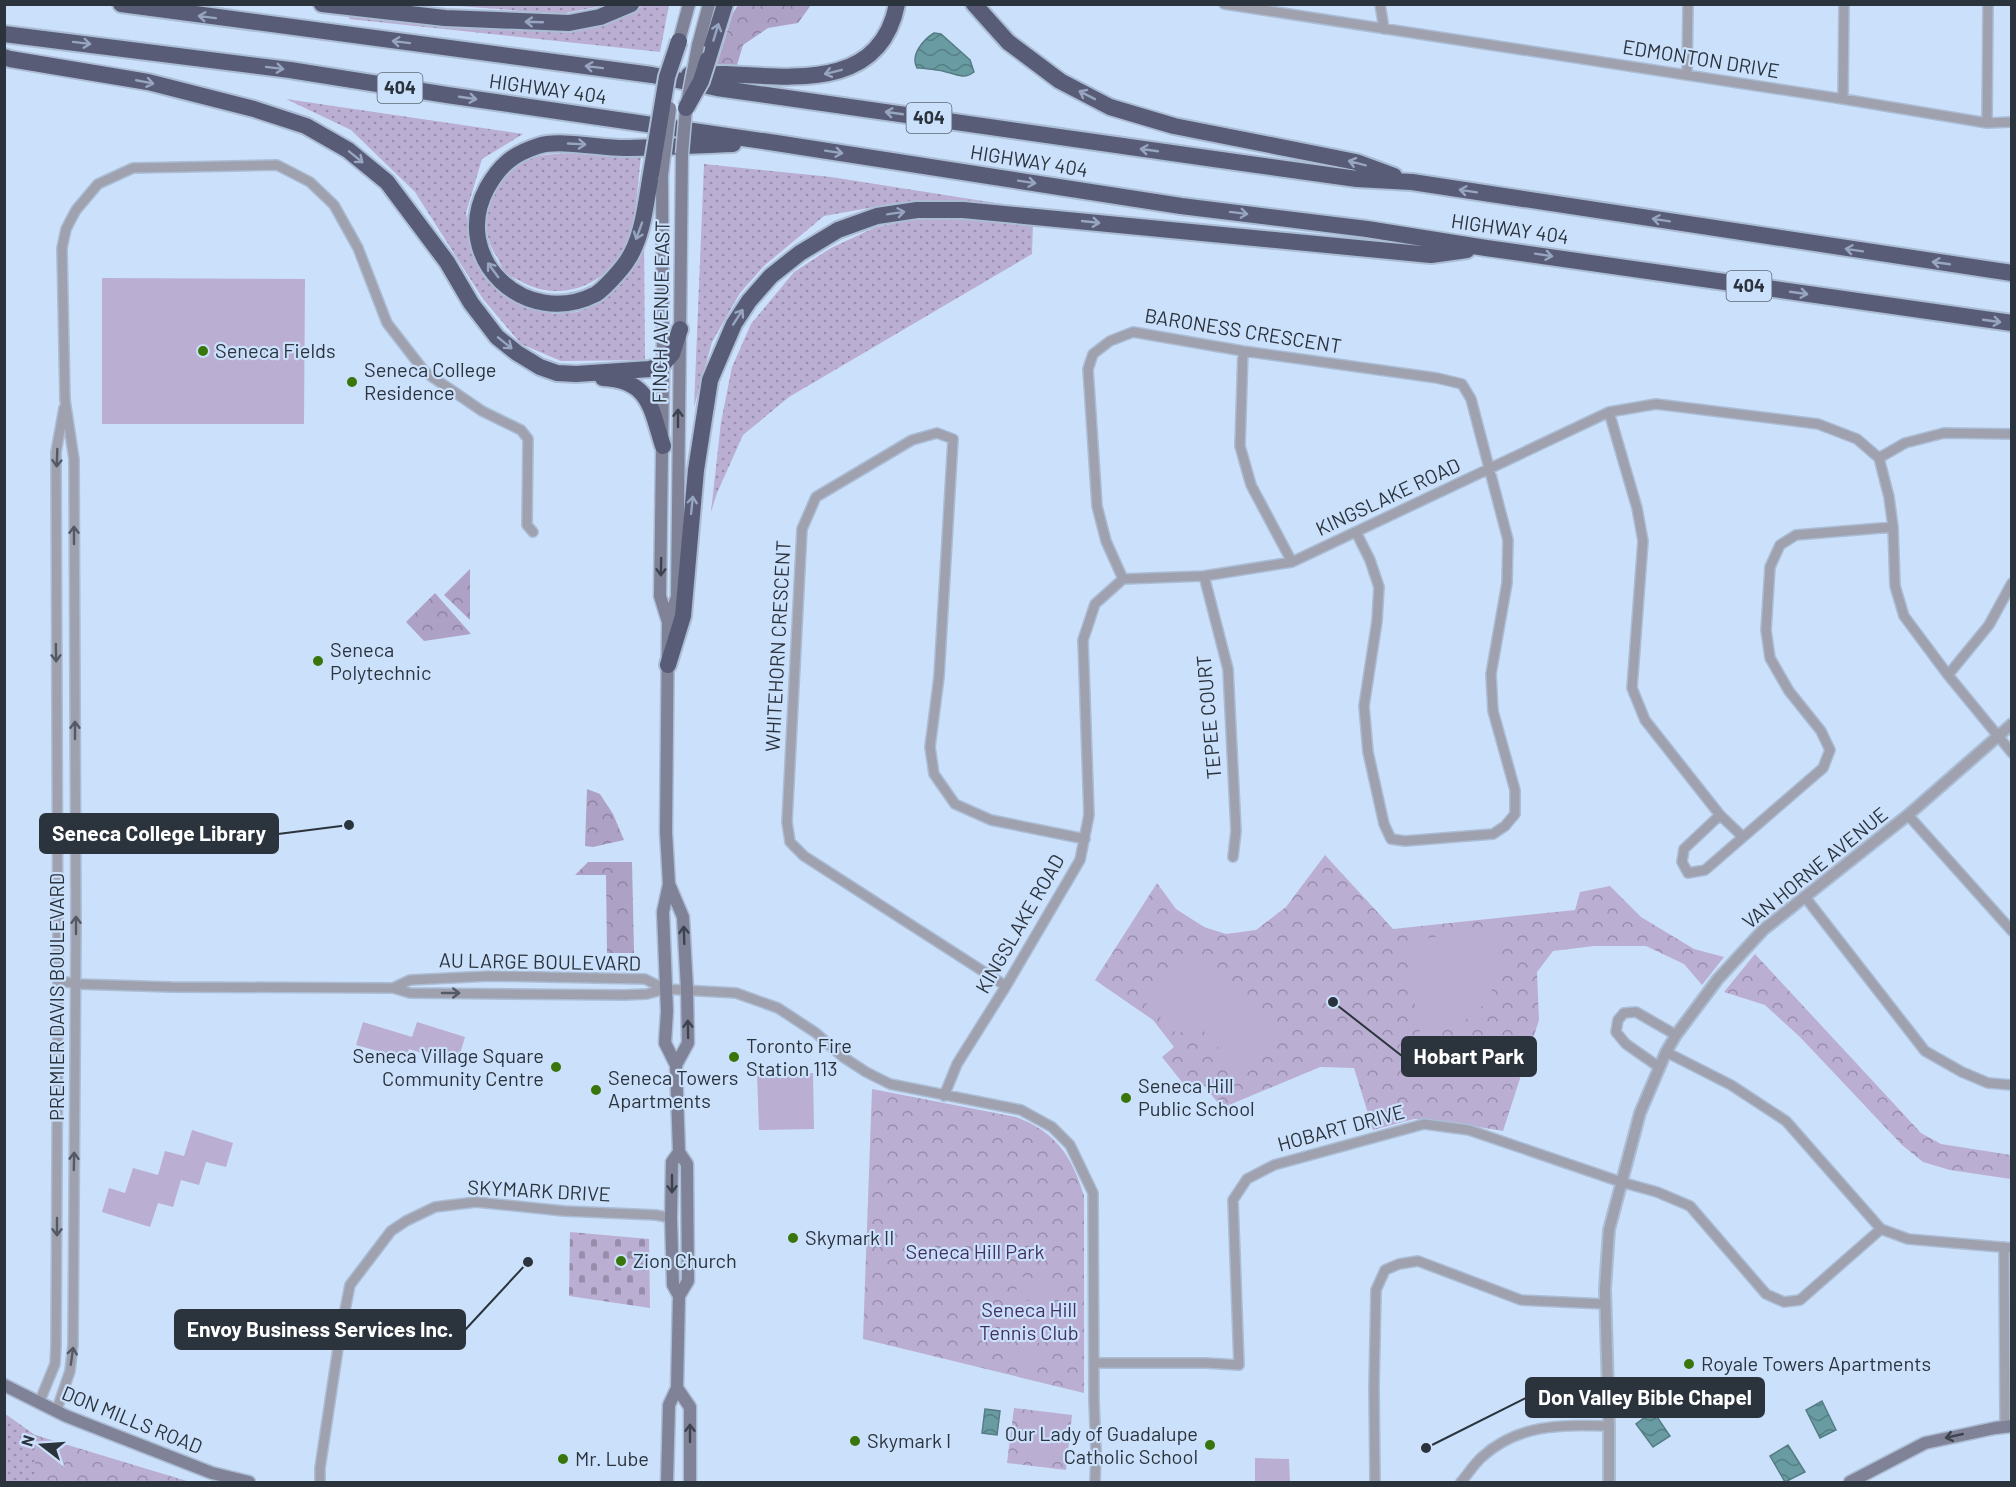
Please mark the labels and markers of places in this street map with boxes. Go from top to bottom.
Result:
place label: Seneca Fields [215,338,336,362]
marker: Seneca Fields [196,344,210,358]
place label: Seneca College Residence [364,357,497,404]
marker: Seneca College Residence [345,375,359,389]
place label: Seneca Polytechnic [330,637,431,684]
marker: Seneca Polytechnic [311,654,325,668]
callout: Seneca College Library [40,814,278,853]
place label: Toronto Fire Station 113 [746,1033,852,1080]
callout: Hobart Park [1402,1037,1536,1076]
place label: Seneca Village Square Community Centre [353,1043,544,1090]
marker: Toronto Fire Station 113 [727,1050,741,1064]
marker: Seneca Village Square Community Centre [549,1060,563,1074]
place label: Seneca Towers Apartments [608,1065,738,1112]
place label: Seneca Hill Public School [1138,1073,1255,1120]
marker: Seneca Towers Apartments [589,1083,603,1097]
marker: Seneca Hill Public School [1119,1091,1133,1105]
place label: Skymark II [805,1225,894,1249]
marker: Skymark II [786,1231,800,1245]
place label: Zion Church [633,1248,737,1272]
marker: Zion Church [614,1254,628,1268]
callout: Envoy Business Services Inc. [175,1310,465,1349]
place label: Royale Towers Apartments [1701,1351,1931,1375]
marker: Royale Towers Apartments [1682,1357,1696,1371]
callout: Don Valley Bible Chapel [1526,1378,1764,1417]
place label: Our Lady of Guadalupe Catholic School [1005,1421,1198,1468]
place label: Skymark I [867,1428,951,1452]
marker: Skymark I [848,1434,862,1448]
marker: Our Lady of Guadalupe Catholic School [1203,1438,1217,1452]
place label: Mr. Lube [575,1446,649,1470]
marker: Mr. Lube [556,1452,570,1466]

